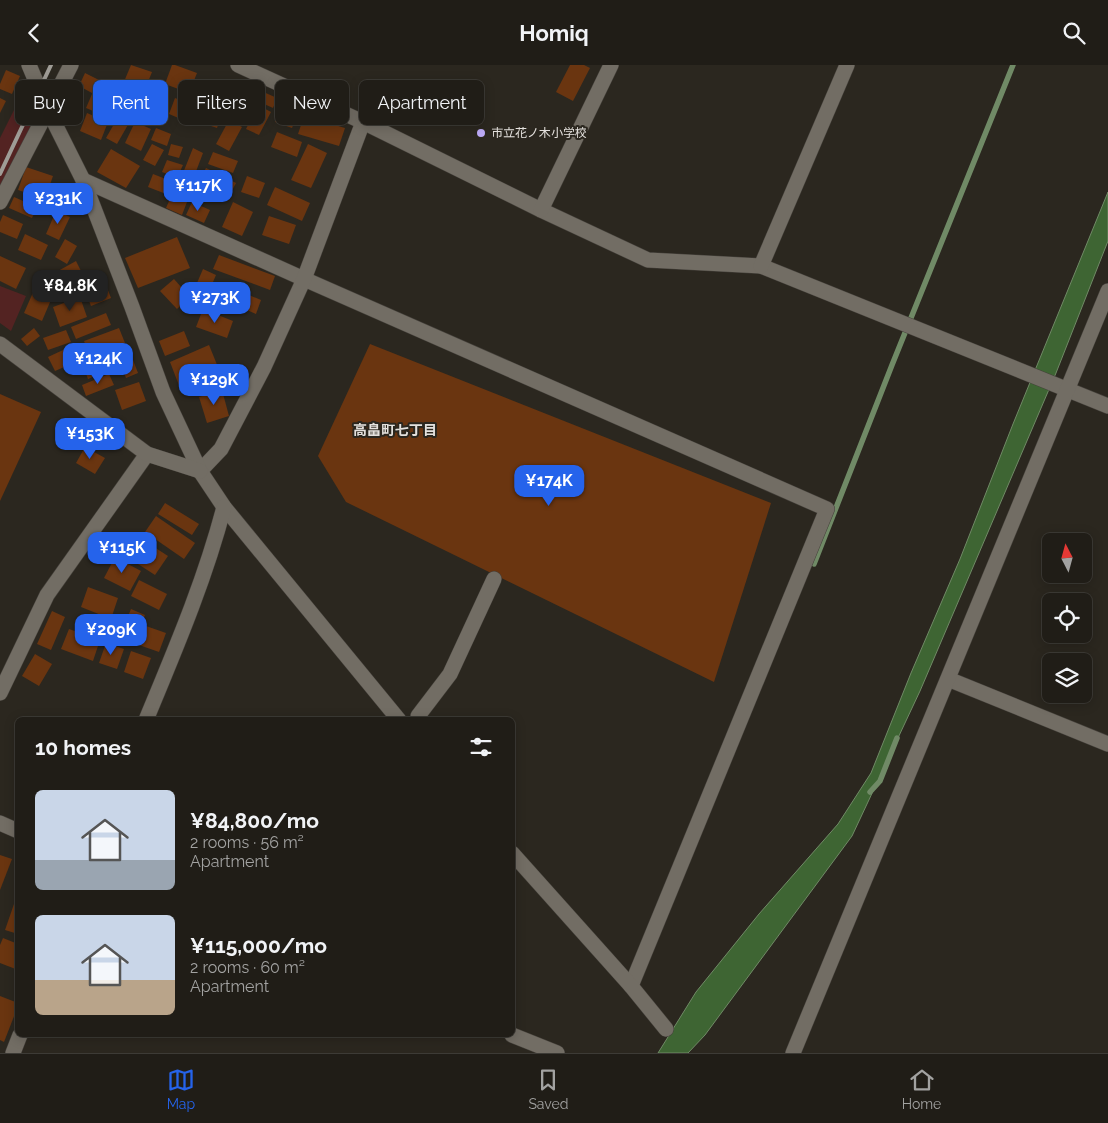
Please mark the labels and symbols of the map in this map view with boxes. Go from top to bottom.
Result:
place label: 市立花ノ木小学校 [491,126,587,140]
marker: 市立花ノ木小学校 [475,127,487,139]
pin: ¥117K [163,169,233,212]
pin: ¥231K [23,183,93,225]
pin: ¥84.8K [29,269,111,312]
pin: ¥273K [180,281,250,324]
pin: ¥124K [63,343,133,385]
pin: ¥129K [179,363,249,406]
pin: ¥153K [55,417,125,460]
district label: 高畠町七丁目 [353,422,437,438]
pin: ¥174K [514,465,584,507]
pin: ¥115K [87,531,157,574]
north arrow [1042,533,1092,583]
pin: ¥209K [76,613,146,656]

